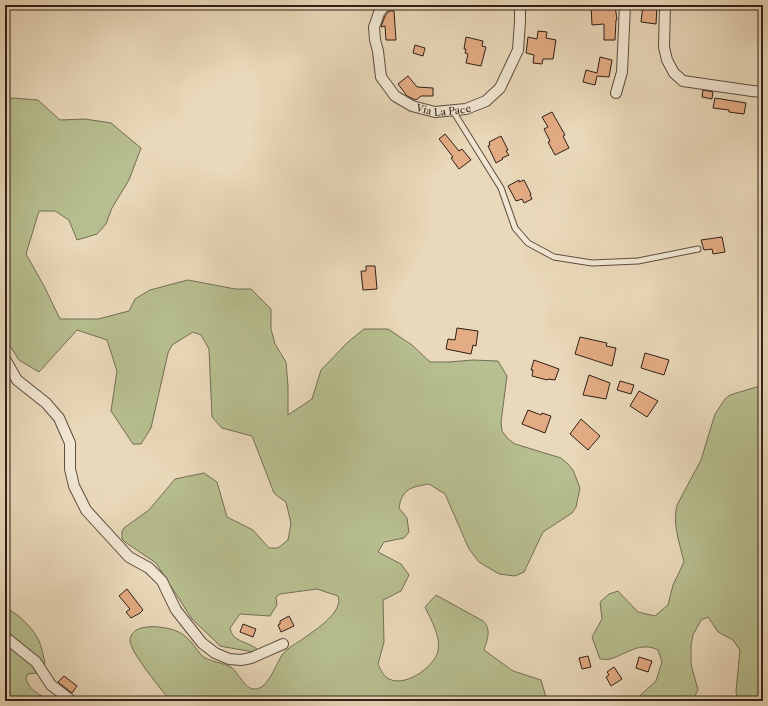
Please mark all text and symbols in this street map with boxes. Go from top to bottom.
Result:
street label: Via La Pace [414,101,473,119]

